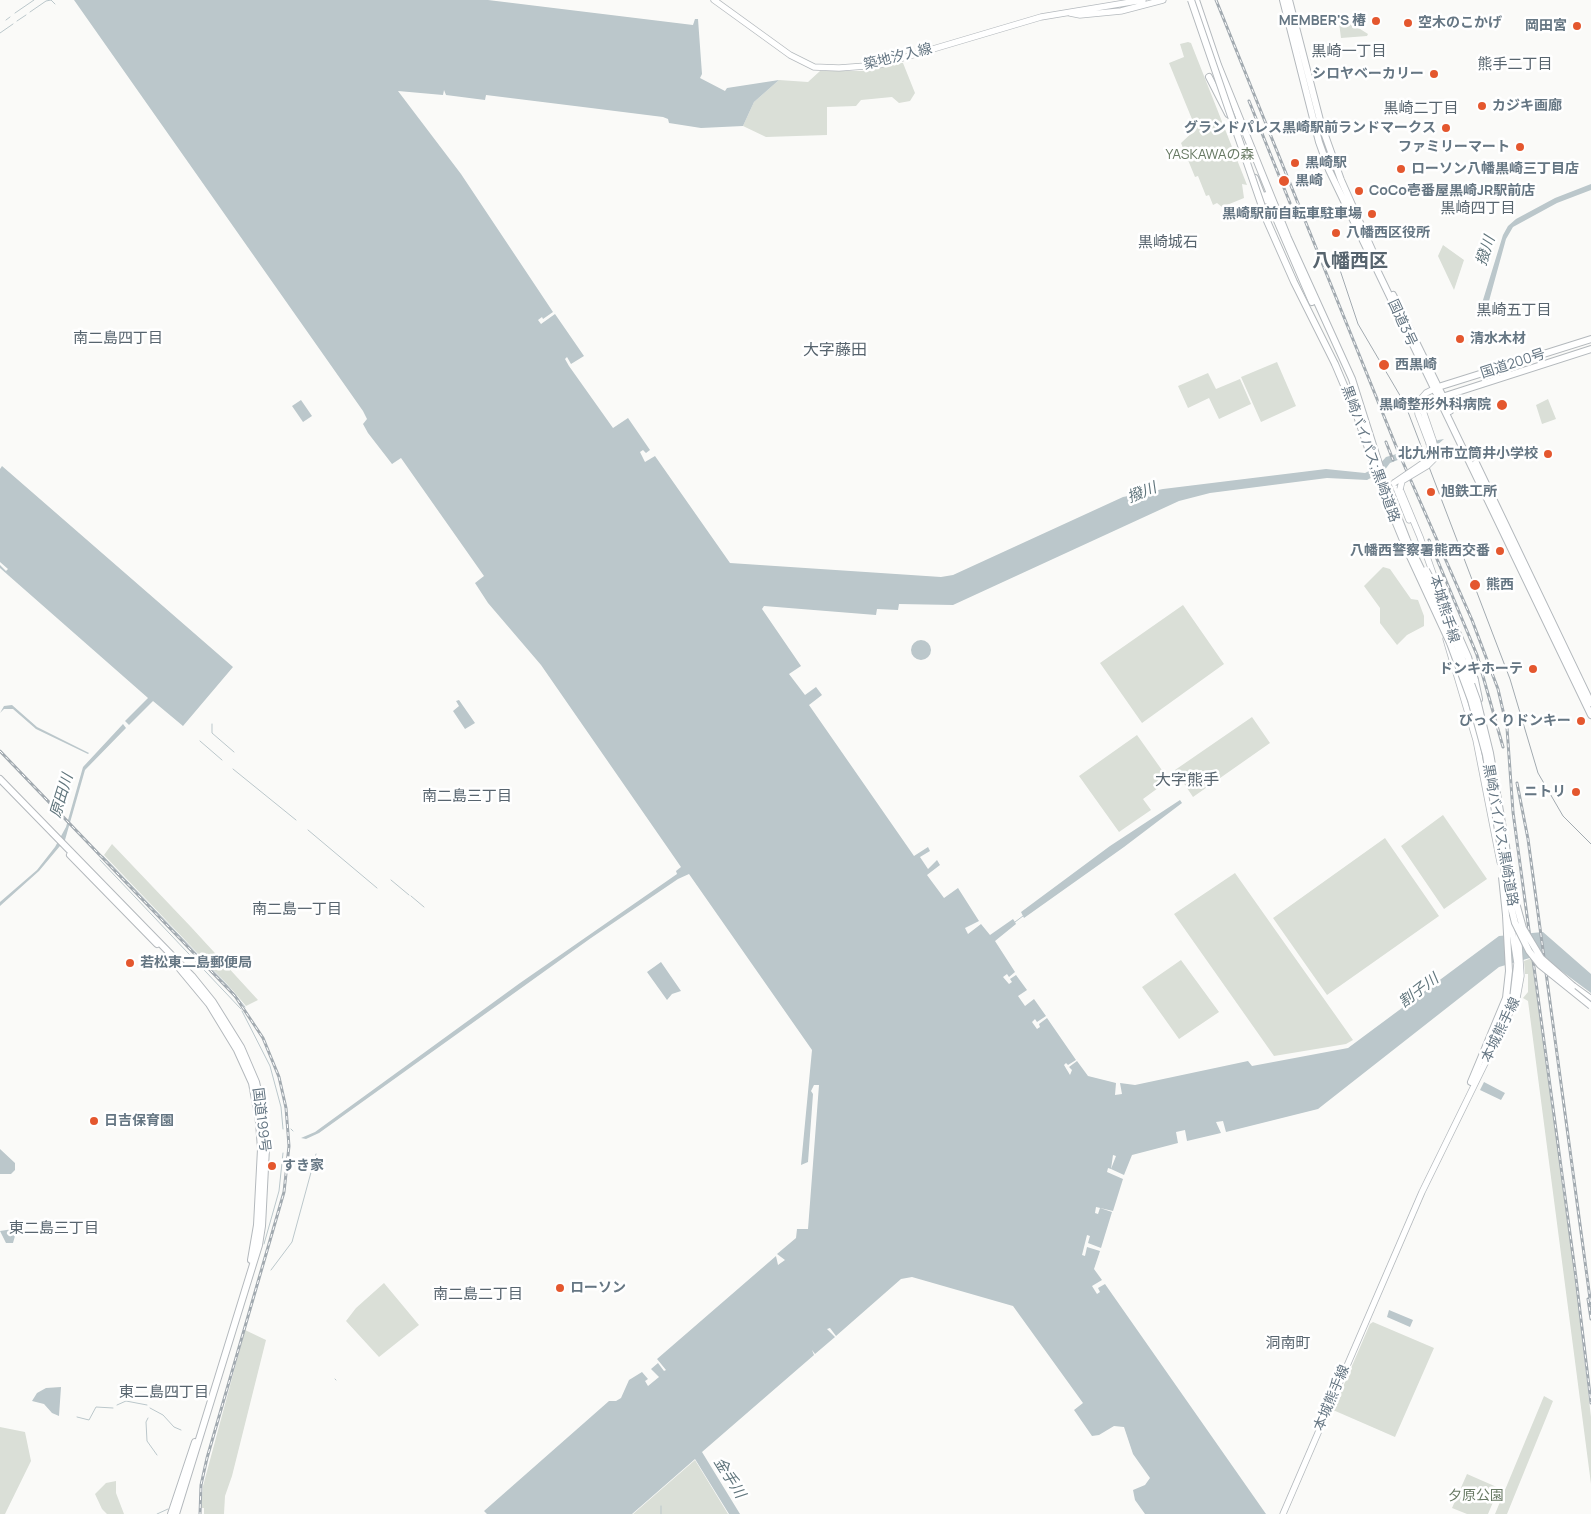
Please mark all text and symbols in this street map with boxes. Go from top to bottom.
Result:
place label: MEMBER'S 椿 [1279,13,1366,29]
marker: MEMBER'S 椿 [1370,15,1382,27]
place label: 空木のこかげ [1418,15,1502,31]
marker: 空木のこかげ [1402,17,1414,29]
place label: 岡田宮 [1525,18,1567,34]
marker: 岡田宮 [1571,20,1583,32]
street label: 築地汐入線 [862,40,934,74]
district label: 黒崎一丁目 [1312,43,1386,61]
district label: 熊手二丁目 [1478,56,1552,74]
place label: シロヤベーカリー [1312,66,1424,82]
marker: シロヤベーカリー [1428,68,1440,80]
place label: カジキ画廊 [1492,98,1562,114]
district label: 黒崎二丁目 [1384,100,1458,118]
marker: カジキ画廊 [1476,100,1488,112]
place label: グランドパレス黒崎駅前ランドマークス [1184,120,1436,136]
marker: グランドパレス黒崎駅前ランドマークス [1440,122,1452,134]
place label: ファミリーマート [1398,139,1510,155]
marker: ファミリーマート [1514,141,1526,153]
park label: YASKAWAの森 [1165,147,1255,163]
place label: 黒崎駅 [1305,155,1347,171]
marker: 黒崎駅 [1289,157,1301,169]
place label: ローソン八幡黒崎三丁目店 [1411,161,1579,177]
marker: ローソン八幡黒崎三丁目店 [1395,163,1407,175]
place label: 黒崎 [1295,173,1323,189]
marker: 黒崎 [1277,174,1291,188]
place label: CoCo壱番屋黒崎JR駅前店 [1369,183,1535,199]
marker: CoCo壱番屋黒崎JR駅前店 [1353,185,1365,197]
district label: 黒崎四丁目 [1441,200,1515,218]
place label: 黒崎駅前自転車駐車場 [1222,206,1362,222]
marker: 黒崎駅前自転車駐車場 [1366,208,1378,220]
place label: 八幡西区役所 [1346,225,1430,241]
marker: 八幡西区役所 [1330,227,1342,239]
district label: 黒崎城石 [1138,234,1198,252]
water label: 撥川 [1473,234,1499,268]
district label: 八幡西区 [1312,251,1388,273]
street label: 国道3号 [1384,297,1420,349]
district label: 黒崎五丁目 [1477,302,1551,320]
district label: 南二島四丁目 [73,330,163,348]
place label: 清水木材 [1470,331,1526,347]
marker: 清水木材 [1454,333,1466,345]
district label: 大字藤田 [803,341,867,361]
street label: 国道200号 [1479,346,1547,382]
place label: 西黒崎 [1395,357,1437,373]
marker: 西黒崎 [1377,358,1391,372]
street label: 黒崎バイパス;黒崎道路 [1337,383,1403,525]
place label: 黒崎整形外科病院 [1379,397,1491,413]
marker: 黒崎整形外科病院 [1495,398,1509,412]
place label: 北九州市立筒井小学校 [1398,446,1538,462]
marker: 北九州市立筒井小学校 [1542,448,1554,460]
water label: 撥川 [1125,479,1159,507]
place label: 旭鉄工所 [1441,484,1497,500]
marker: 旭鉄工所 [1425,486,1437,498]
place label: 八幡西警察署熊西交番 [1350,543,1490,559]
marker: 八幡西警察署熊西交番 [1494,545,1506,557]
street label: 本城熊手線 [1426,573,1462,645]
place label: 熊西 [1486,577,1514,593]
marker: 熊西 [1468,578,1482,592]
place label: ドンキホーテ [1439,661,1523,677]
marker: ドンキホーテ [1527,663,1539,675]
place label: びっくりドンキー [1459,713,1571,729]
marker: びっくりドンキー [1575,715,1587,727]
street label: 黒崎バイパス;黒崎道路 [1479,762,1521,908]
district label: 大字熊手 [1155,771,1219,791]
water label: 原田川 [47,772,77,820]
place label: ニトリ [1524,784,1566,800]
marker: ニトリ [1570,786,1582,798]
district label: 南二島三丁目 [422,788,512,806]
district label: 南二島一丁目 [252,901,342,919]
place label: 若松東二島郵便局 [140,955,252,971]
marker: 若松東二島郵便局 [124,957,136,969]
water label: 割子川 [1396,970,1442,1012]
street label: 本城熊手線 [1478,995,1524,1065]
street label: 国道199号 [249,1087,273,1153]
place label: 日吉保育園 [104,1113,174,1129]
marker: 日吉保育園 [88,1115,100,1127]
place label: すき家 [282,1158,324,1174]
marker: すき家 [266,1160,278,1172]
district label: 東二島三丁目 [9,1220,99,1238]
place label: ローソン [570,1280,626,1296]
marker: ローソン [554,1282,566,1294]
district label: 南二島二丁目 [433,1286,523,1304]
district label: 洞南町 [1266,1335,1310,1353]
street label: 本城熊手線 [1311,1363,1353,1433]
district label: 東二島四丁目 [119,1384,209,1402]
water label: 金手川 [709,1454,749,1502]
park label: 夕原公園 [1448,1488,1504,1504]

